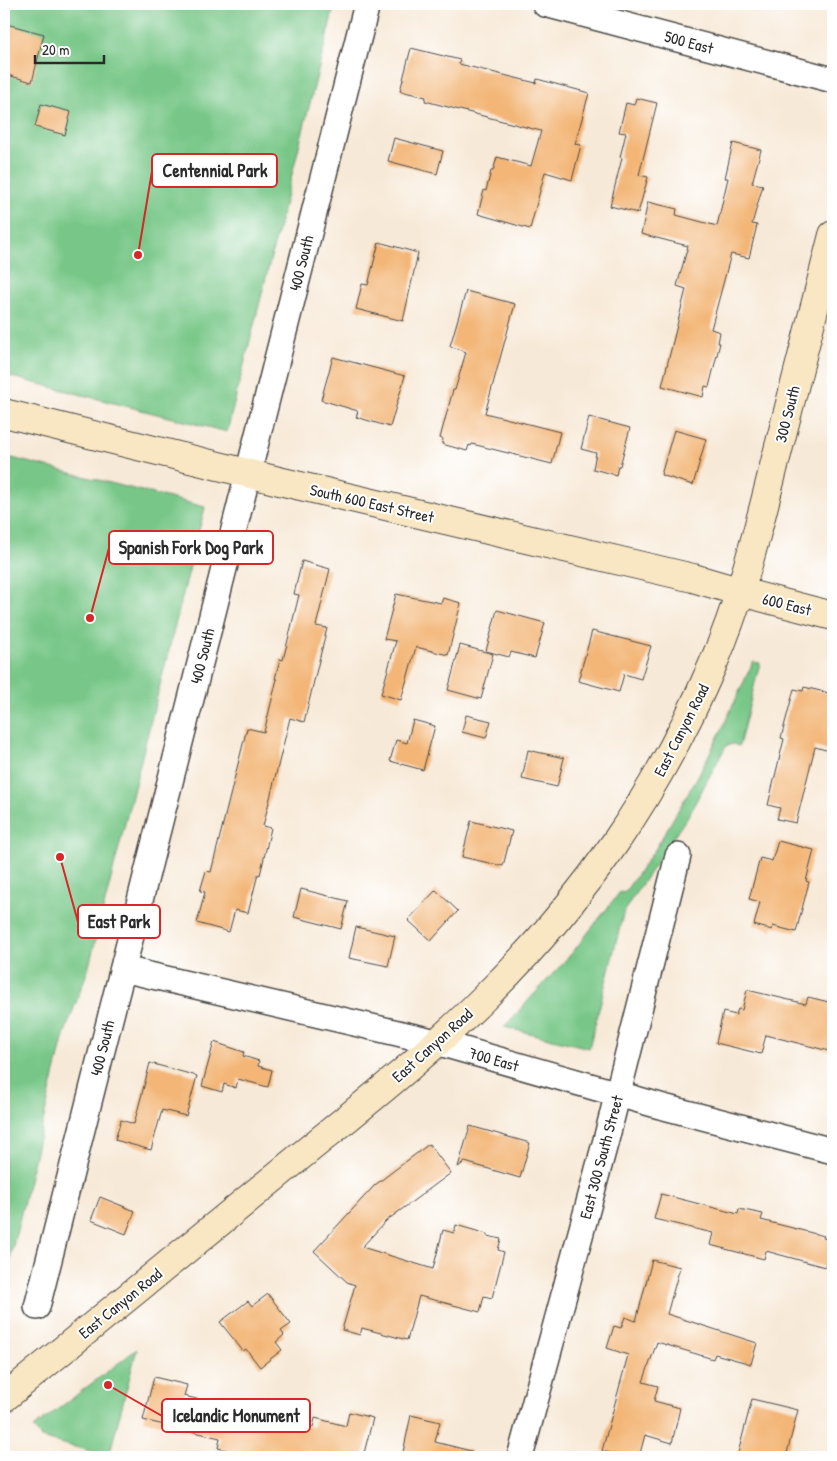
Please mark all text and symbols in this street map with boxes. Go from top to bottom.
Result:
street label: 500 East [662,25,716,59]
scale bar [35,32,104,64]
text: 20 m [42,39,69,60]
callout: Centennial Park [152,154,277,187]
text: Centennial Park [163,158,268,183]
street label: 400 South [284,233,319,293]
street label: 300 South [769,383,805,445]
street label: South 600 East Street [308,478,437,528]
callout: Spanish Fork Dog Park [109,531,273,564]
text: Spanish Fork Dog Park [119,535,264,561]
street label: 600 East [760,587,814,621]
street label: 400 South [185,626,220,686]
street label: East Canyon Road [648,680,714,780]
callout: East Park [78,905,160,938]
text: East Park [88,909,151,934]
street label: East Canyon Road [387,1003,477,1087]
street label: 400 South [85,1018,120,1078]
street label: 700 East [466,1041,522,1077]
street label: East 300 South Street [574,1092,628,1221]
street label: East Canyon Road [74,1263,166,1343]
callout: Icelandic Monument [162,1399,310,1432]
text: Icelandic Monument [172,1403,301,1428]

